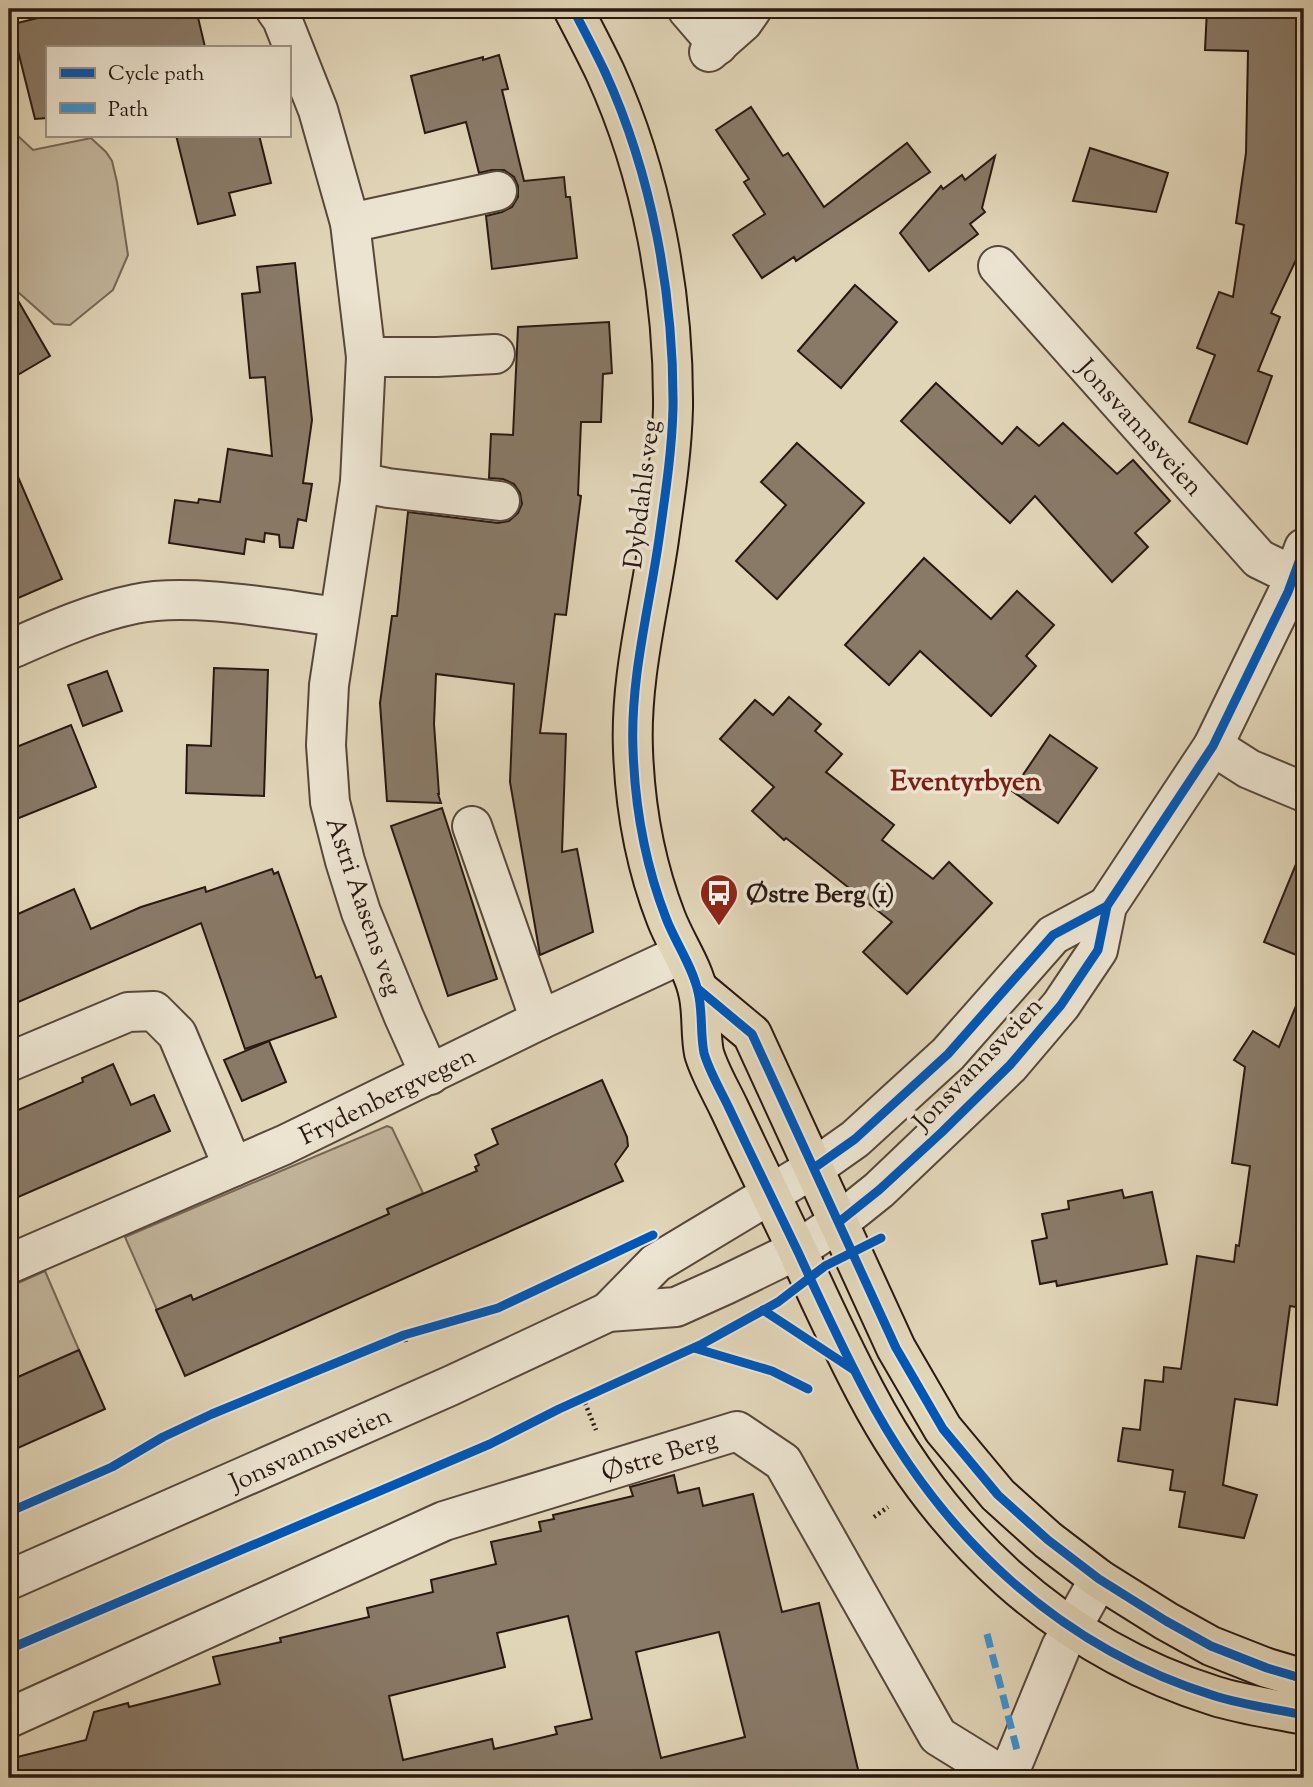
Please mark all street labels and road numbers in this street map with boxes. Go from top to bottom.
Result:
street label: Jonsvannsveien [1066,350,1211,506]
street label: Dybdahls veg [616,418,671,571]
street label: Astri Aasens veg [315,812,411,1001]
street label: Jonsvannsveien [904,989,1052,1141]
street label: Frydenbergvegen [294,1039,482,1156]
street label: Jonsvannsveien [222,1398,398,1503]
street label: Østre Berg [597,1422,722,1493]

